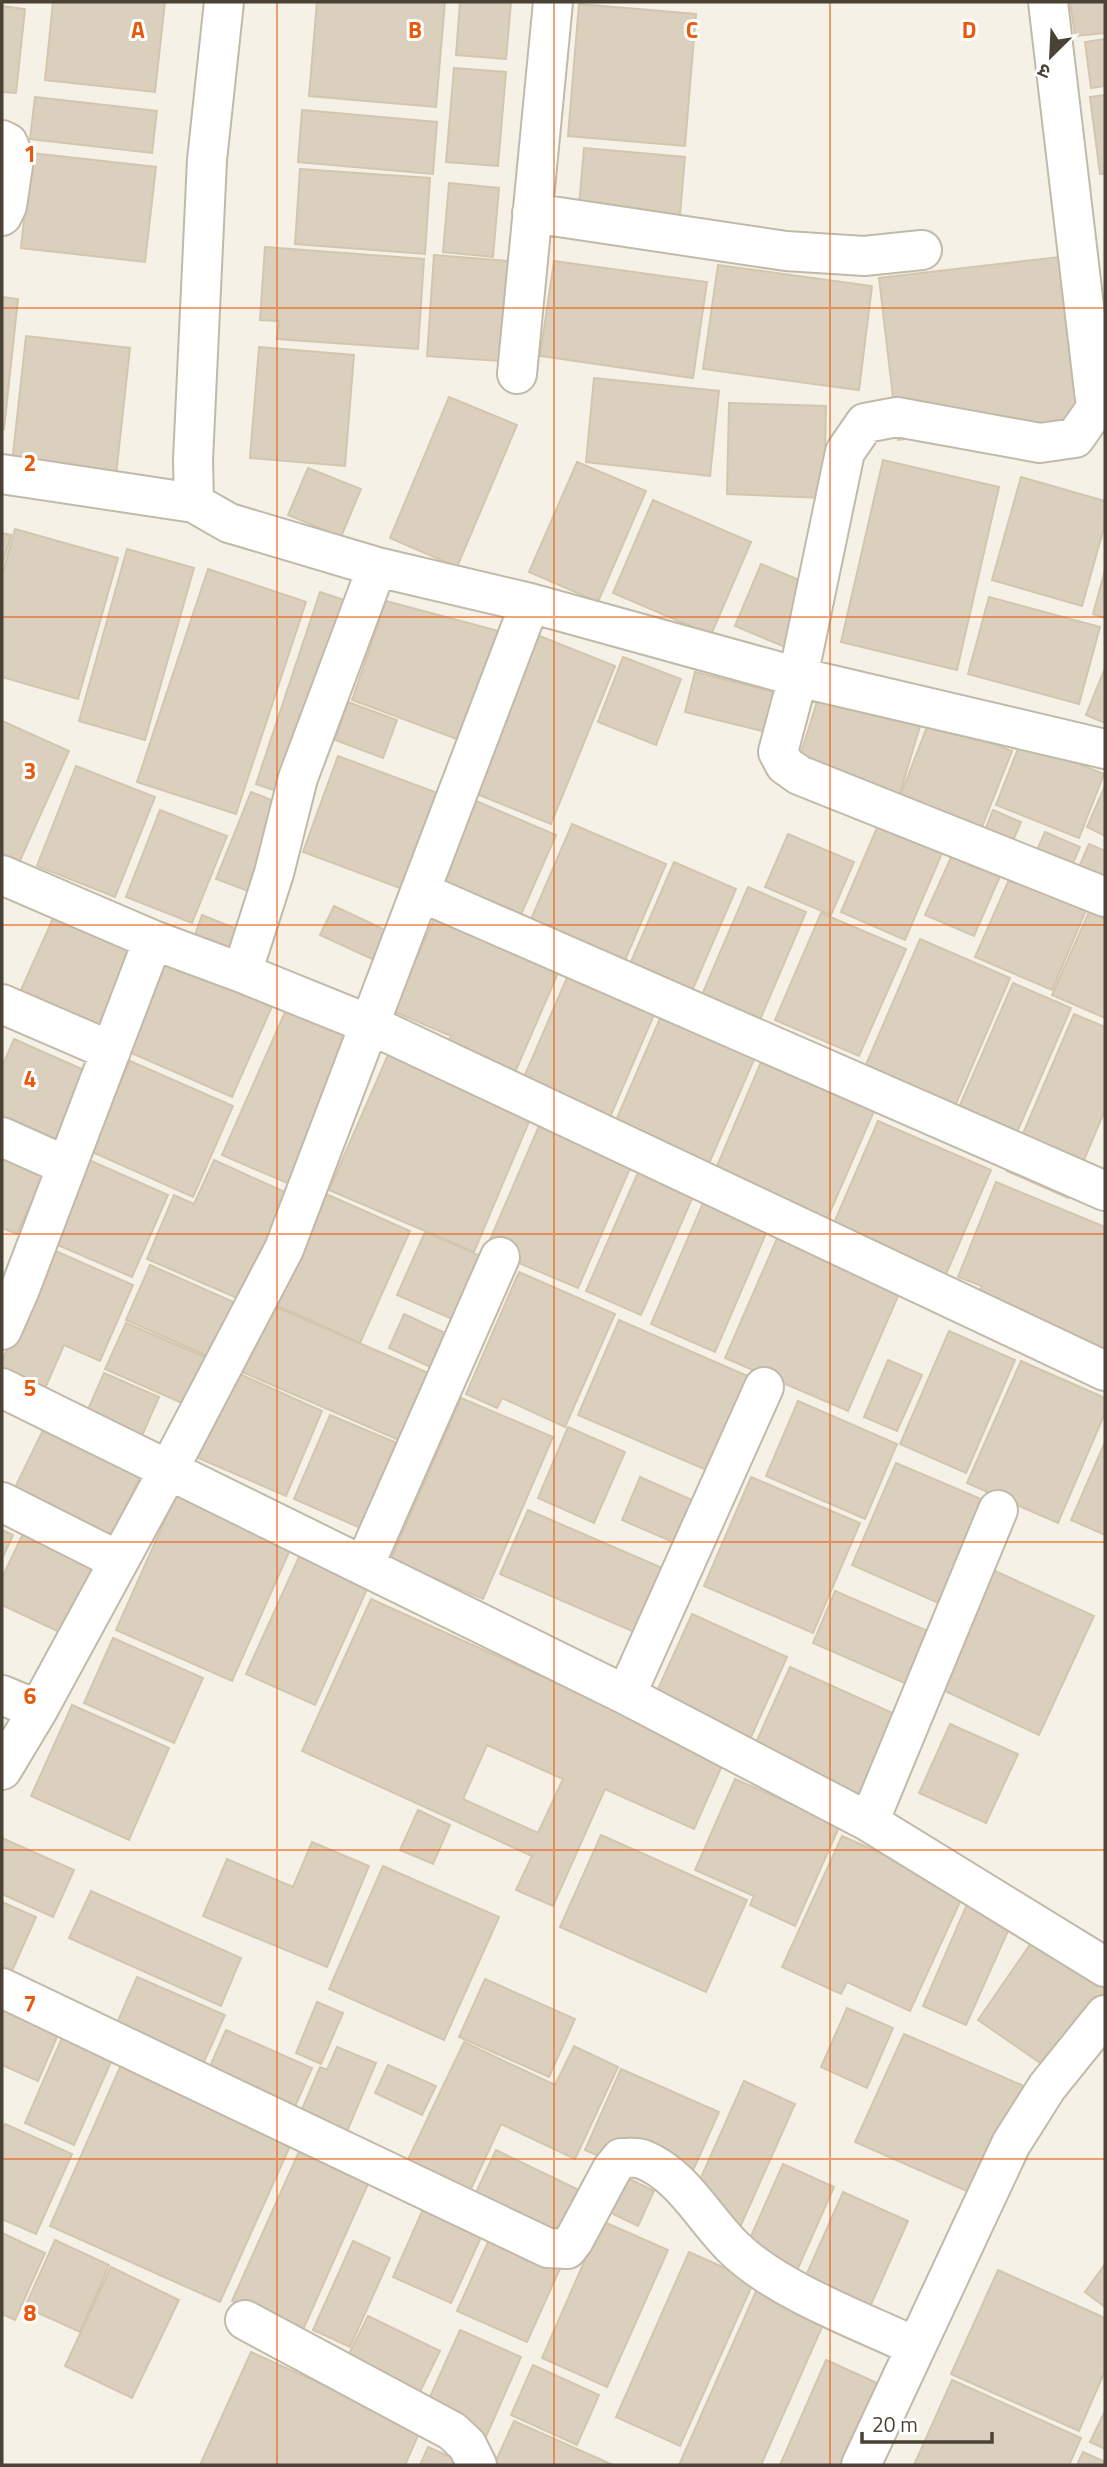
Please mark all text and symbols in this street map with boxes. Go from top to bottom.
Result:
text: A [131,12,145,47]
text: B [408,12,422,47]
text: C [686,12,698,47]
text: D [962,12,976,47]
north arrow [1016,21,1086,91]
text: उ [1032,56,1055,87]
text: 1 [24,136,36,171]
text: 2 [24,445,36,480]
text: 3 [24,753,36,788]
text: 4 [24,1061,36,1096]
text: 5 [24,1370,36,1405]
text: 6 [24,1678,37,1713]
text: 7 [24,1986,36,2021]
text: 8 [24,2295,37,2330]
scale bar [862,2400,992,2444]
text: 20 m [872,2408,918,2440]

